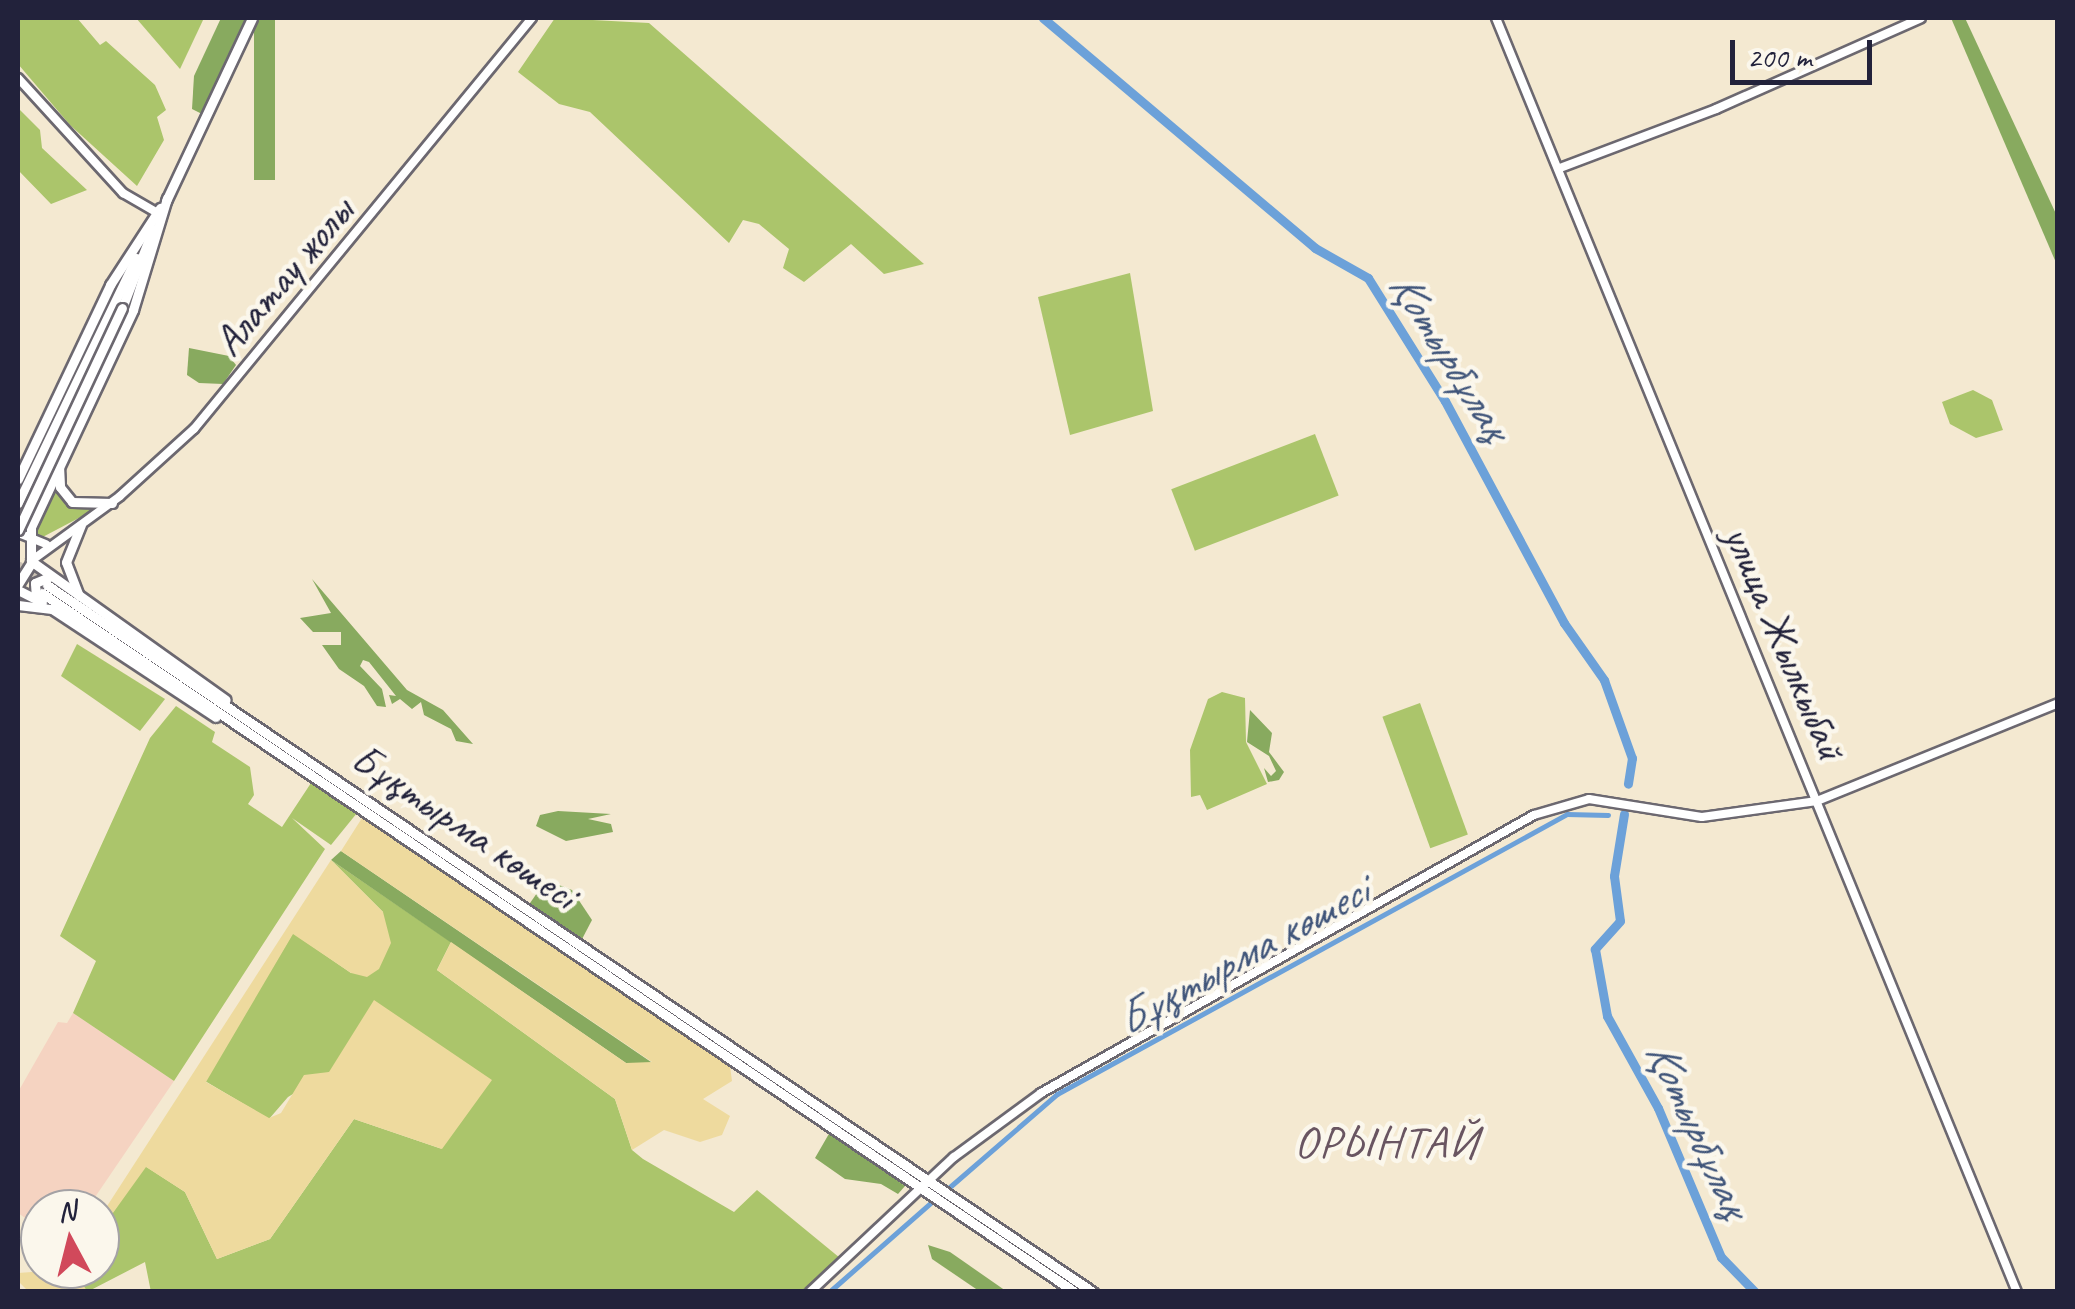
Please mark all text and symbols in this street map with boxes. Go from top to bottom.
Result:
scale bar [1735,20,1878,82]
text: 200 m [1747,38,1812,76]
street label: Алатау жолы [203,187,365,367]
water label: Қотырбұлақ [1377,262,1523,450]
street label: улица Жылкыбай [1712,519,1856,767]
street label: Бұқтырма көшесі [342,733,586,921]
water label: Бұқтырма көшесі [1107,865,1377,1047]
water label: Қотырбұлақ [1634,1032,1762,1226]
district label: ОРЫНТАЙ [1293,1116,1481,1170]
north arrow [20,1189,120,1289]
text: N [56,1192,77,1229]

